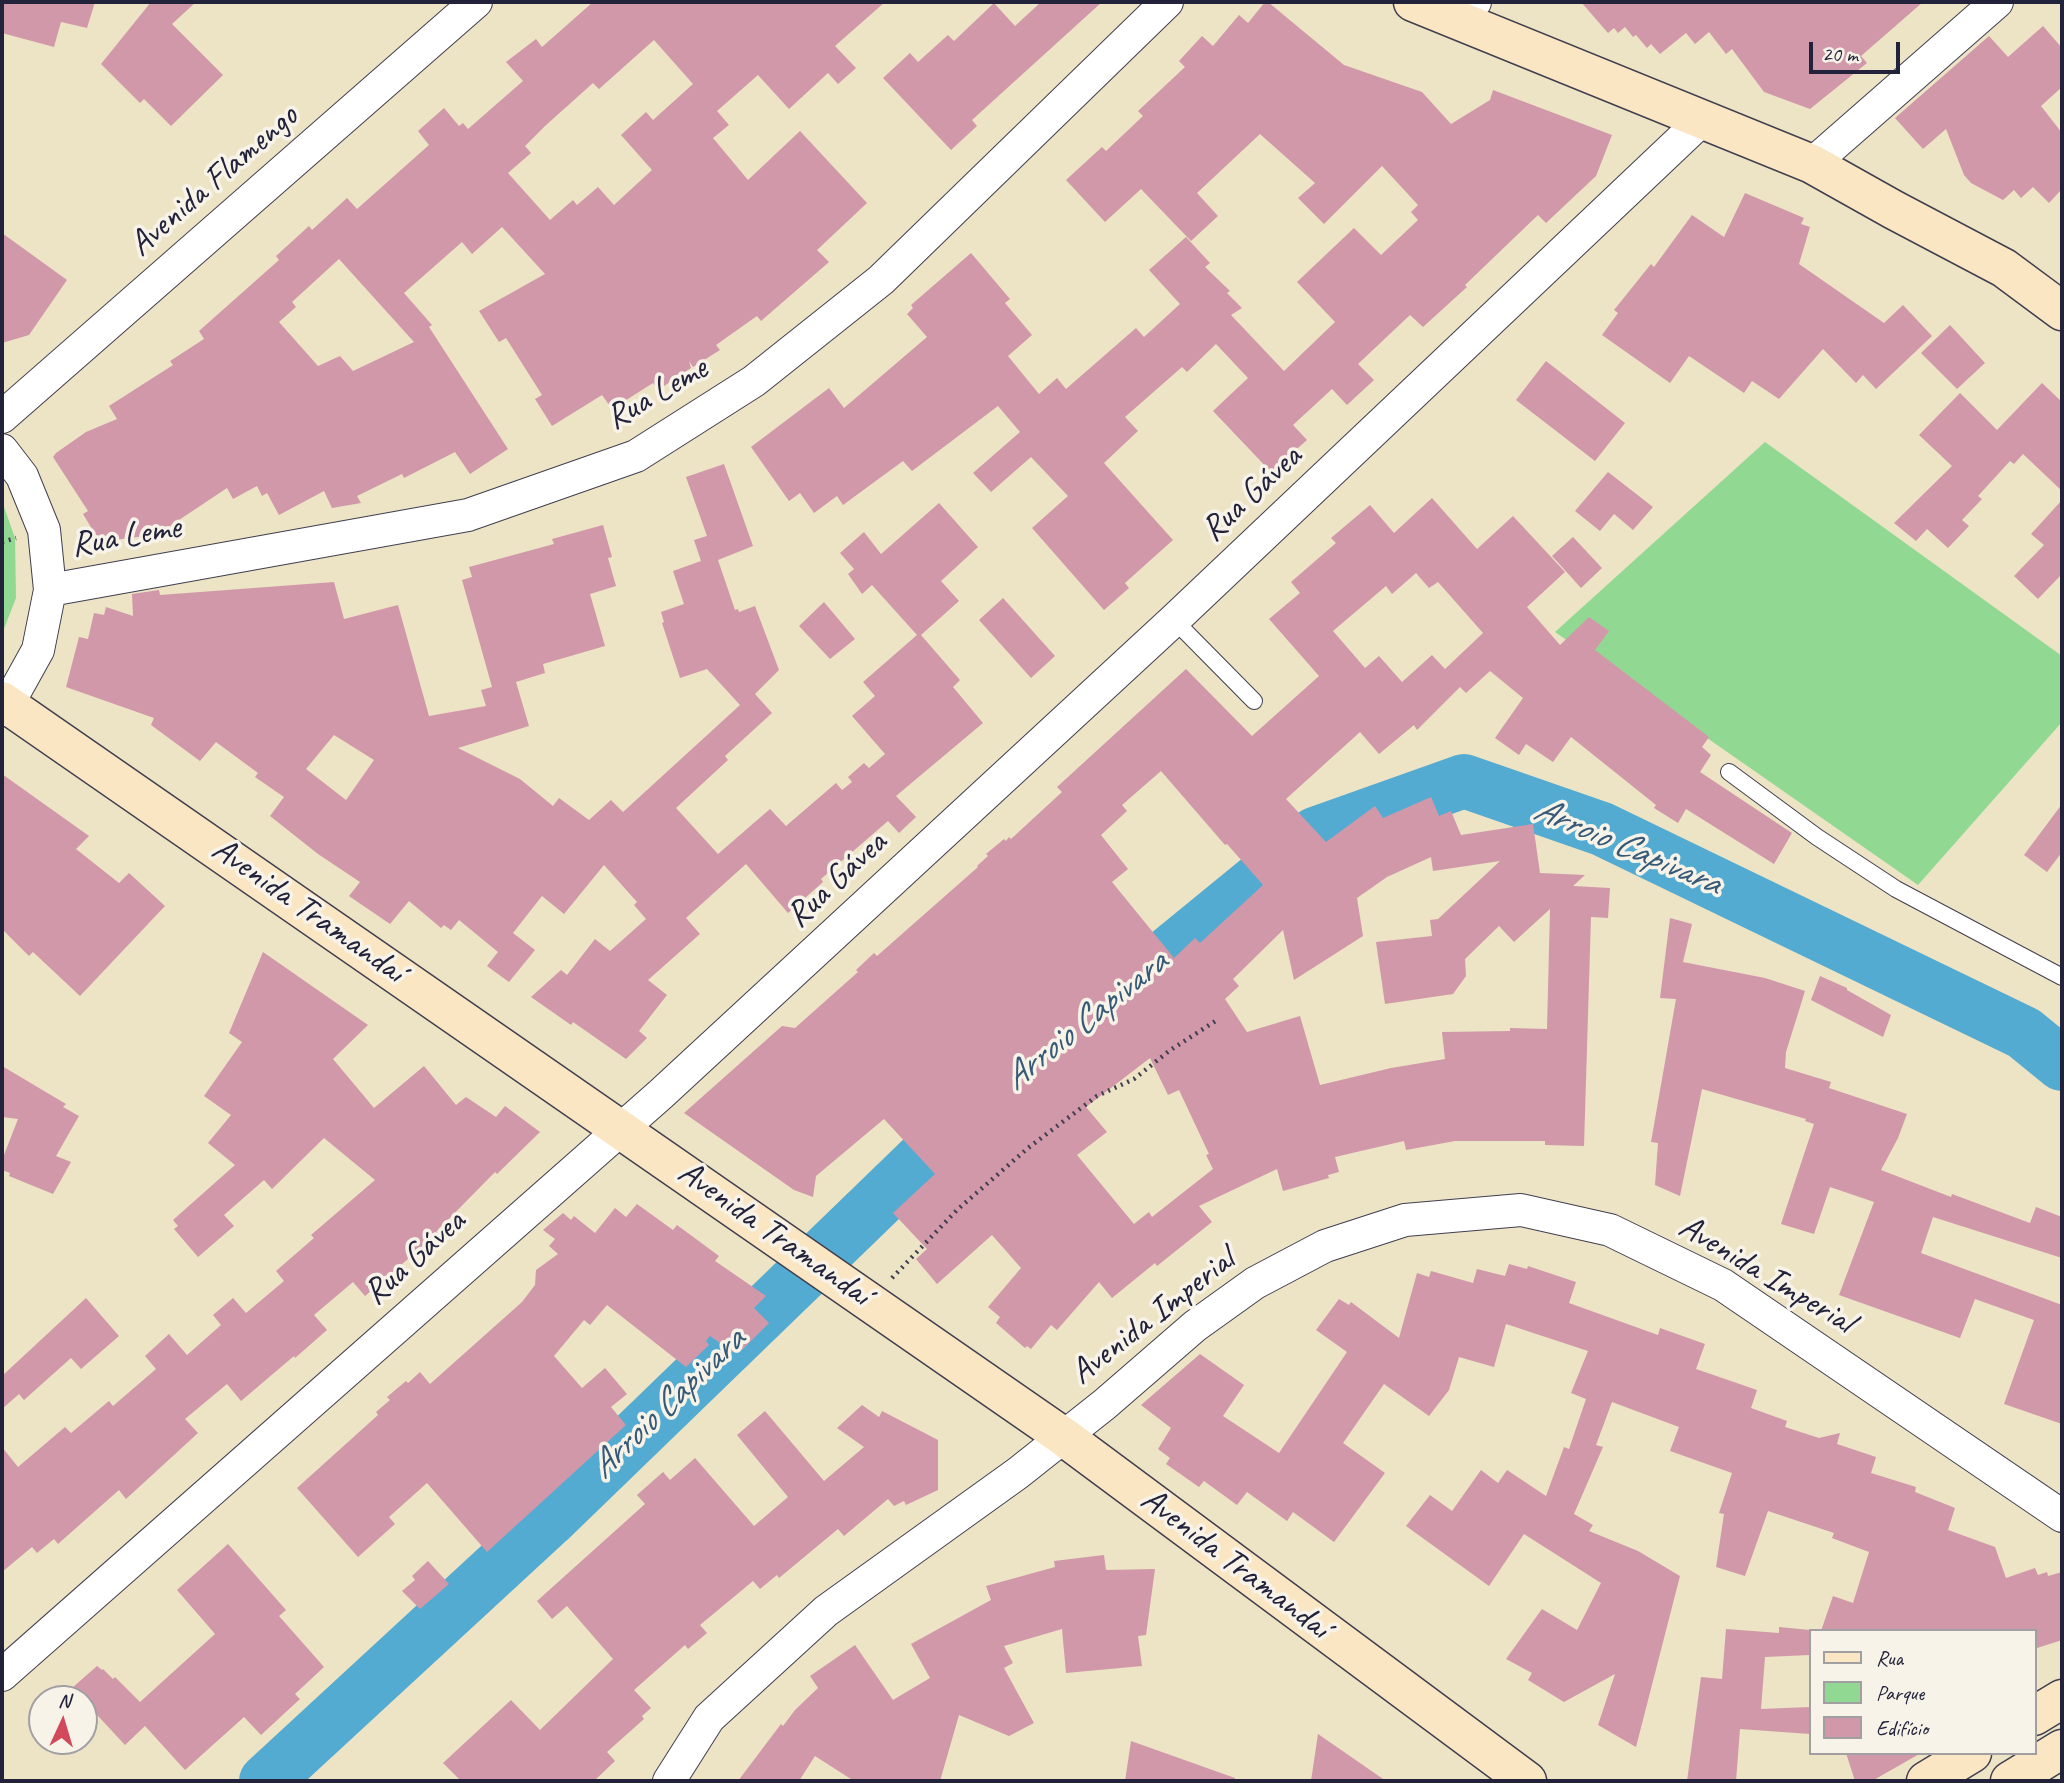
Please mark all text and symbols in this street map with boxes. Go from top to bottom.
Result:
scale bar [1812,28,1903,72]
text: 20 m [1822,41,1858,67]
street label: Avenida Flamengo [121,96,307,266]
street label: Rua Leme [599,348,715,440]
street label: Rua Gávea [1193,437,1311,551]
street label: Rua Leme [68,507,184,567]
water label: Arroio Capivara [1527,788,1727,906]
street label: Rua Gávea [778,823,896,937]
street label: Avenida Tramandaí [203,829,413,993]
water label: Arroio Capivara [995,941,1177,1101]
street label: Avenida Tramandaí [669,1152,879,1316]
street label: Rua Gávea [355,1201,475,1315]
street label: Avenida Imperial [1671,1206,1861,1344]
street label: Avenida Imperial [1063,1240,1243,1394]
water label: Arroio Capivara [581,1319,755,1489]
street label: Avenida Tramandaí [1132,1479,1338,1649]
legend [1808,1629,2036,1755]
text: Rua [1876,1645,1903,1671]
text: Parque [1876,1680,1924,1706]
north arrow [28,1685,98,1755]
text: N [58,1689,71,1713]
text: Edifício [1876,1715,1928,1741]

